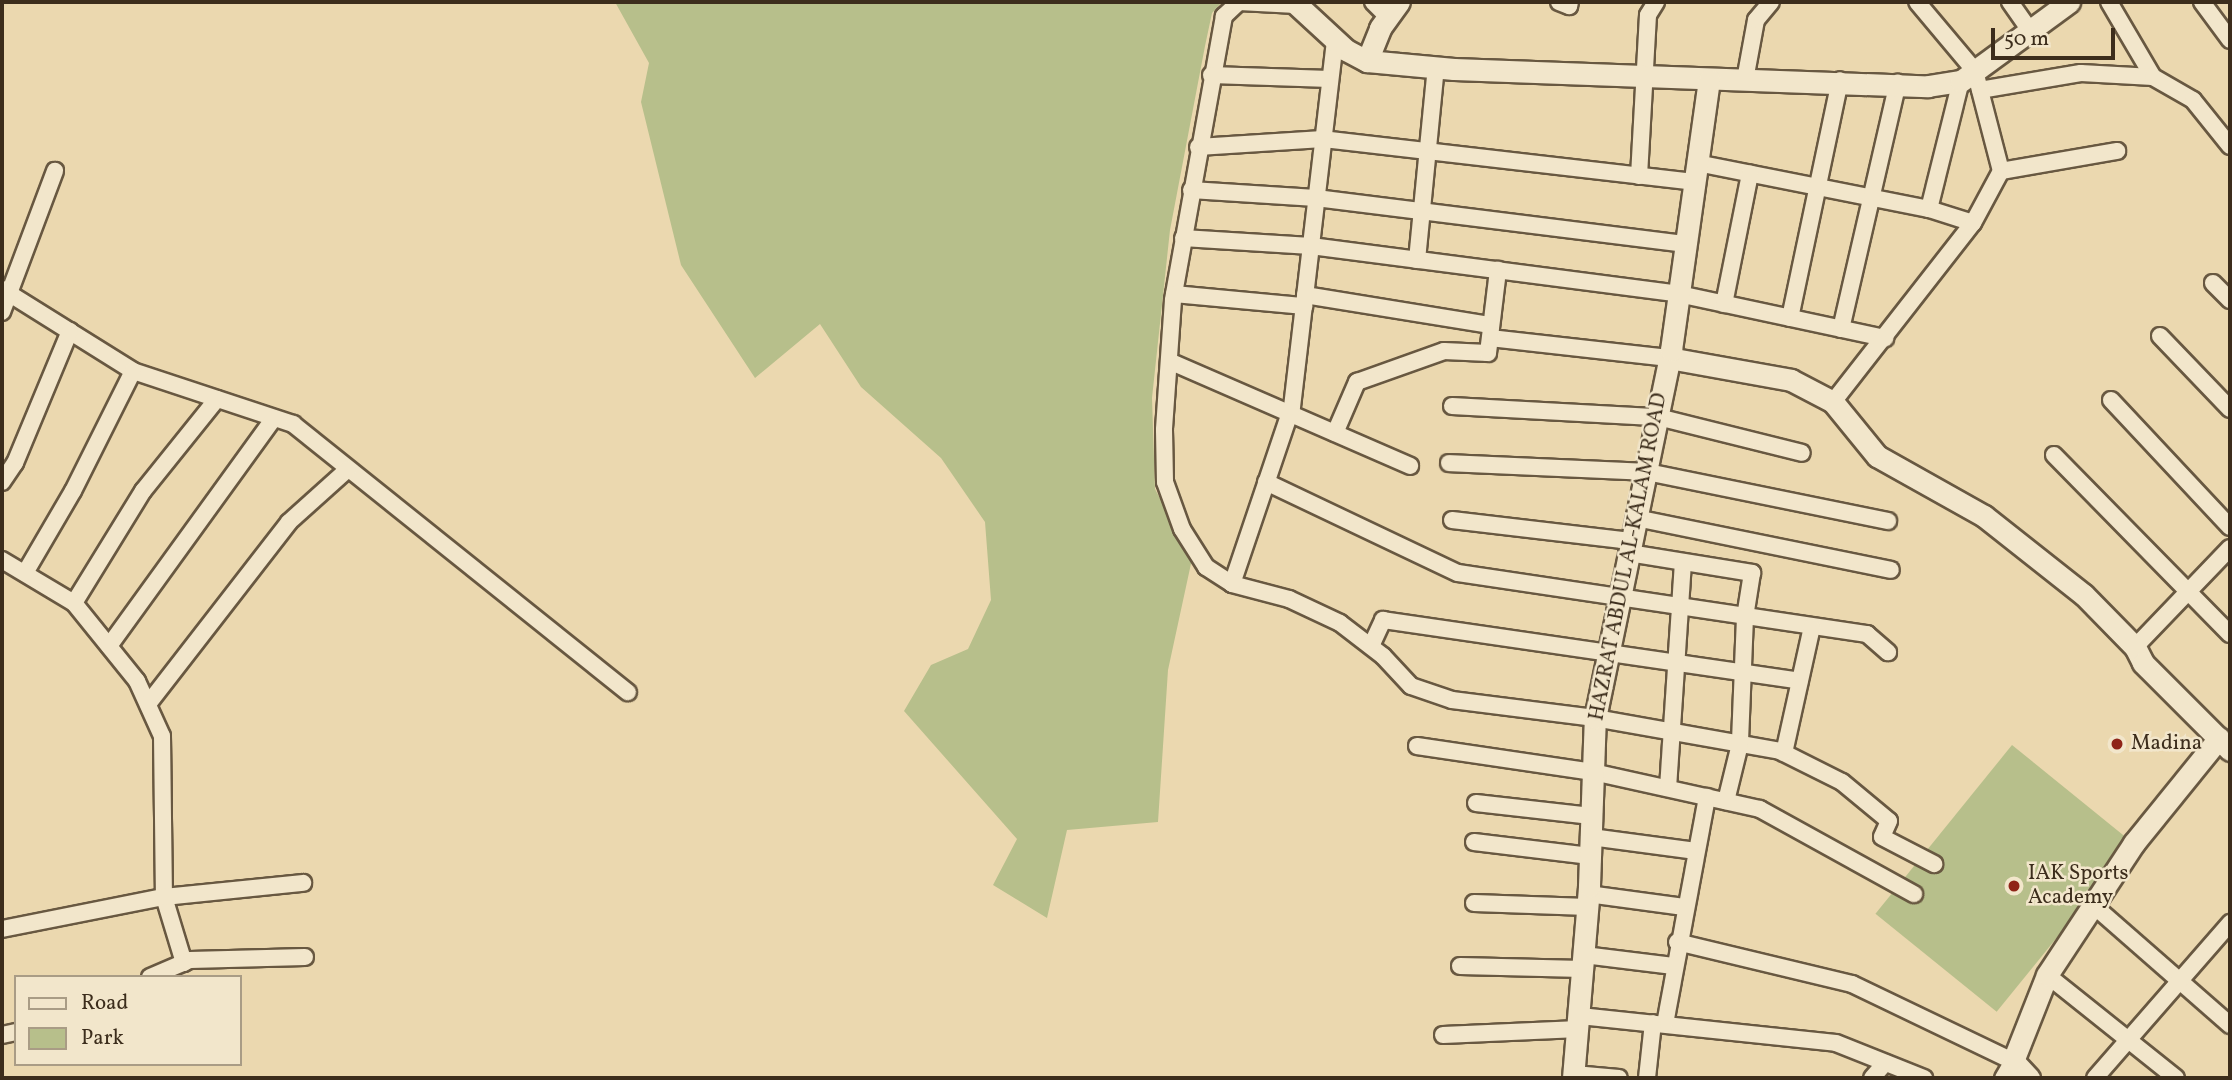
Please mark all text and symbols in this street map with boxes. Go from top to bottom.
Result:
scale bar [1994,14,2118,58]
text: 50 m [2004,25,2049,54]
street label: HAZRAT ABDUL AL-KALAM ROAD [1585,391,1673,723]
place label: Madina [2131,731,2202,757]
marker: Madina [2109,736,2125,752]
place label: IAK Sports Academy [2028,861,2129,911]
marker: IAK Sports Academy [2006,878,2022,894]
legend [14,975,242,1066]
text: Road [81,989,128,1018]
text: Park [81,1024,124,1053]

